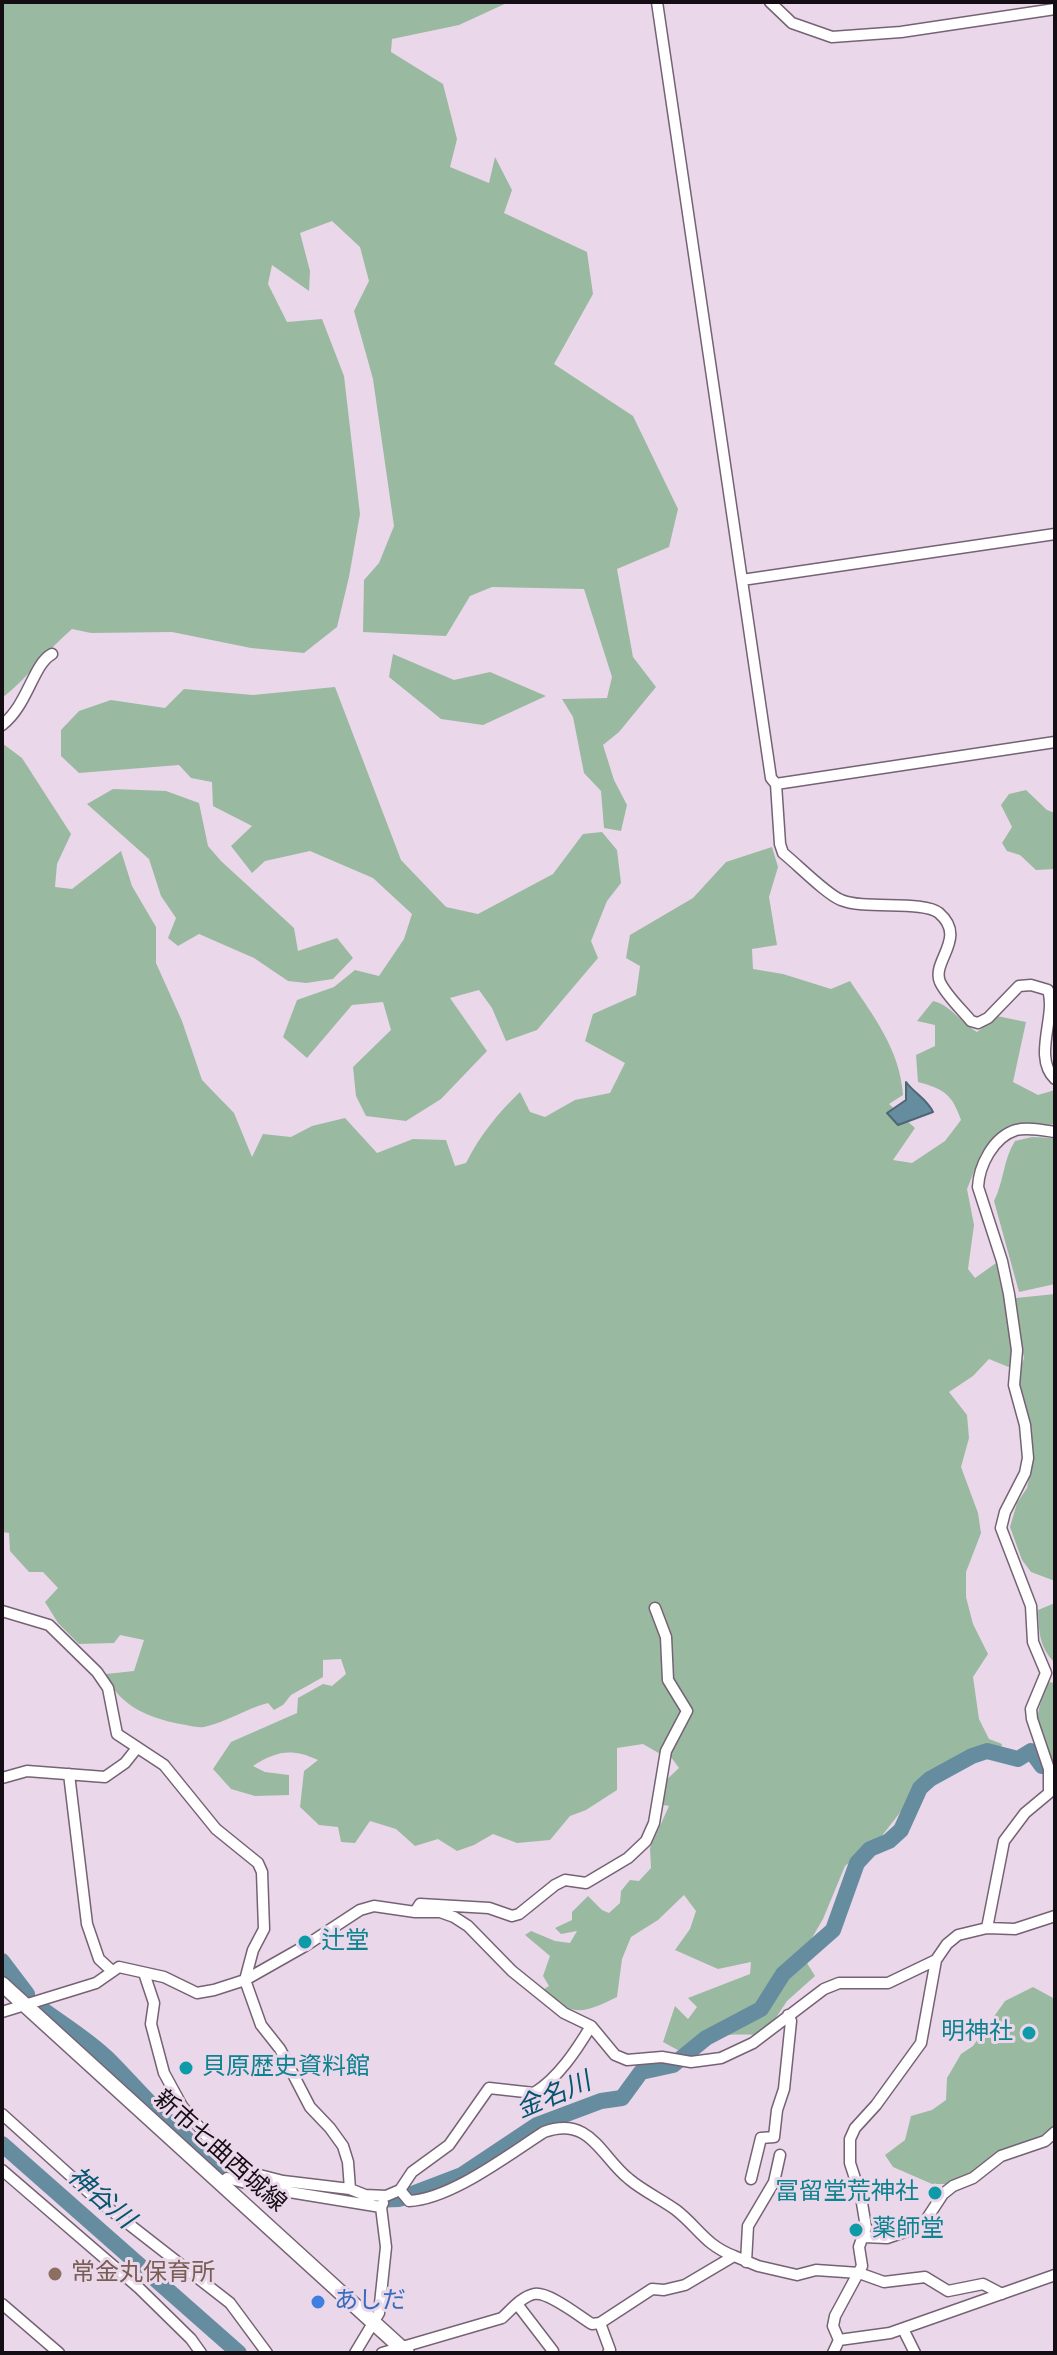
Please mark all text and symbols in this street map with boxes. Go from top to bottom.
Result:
place label: 辻堂 [321,1928,369,1956]
marker: 辻堂 [296,1933,314,1951]
place label: 明神社 [941,2019,1013,2047]
marker: 明神社 [1020,2024,1038,2042]
place label: 貝原歴史資料館 [202,2054,370,2082]
marker: 貝原歴史資料館 [177,2059,195,2077]
water label: 金名川 [512,2067,596,2127]
street label: 新市七曲西城線 [147,2085,291,2219]
water label: 神谷川 [60,2162,140,2236]
place label: 冨留堂荒神社 [775,2179,919,2207]
marker: 冨留堂荒神社 [926,2184,944,2202]
place label: 薬師堂 [872,2216,944,2244]
marker: 薬師堂 [847,2221,865,2239]
place label: 常金丸保育所 [71,2260,215,2288]
marker: 常金丸保育所 [46,2265,64,2283]
place label: あしだ [334,2288,406,2316]
marker: あしだ [309,2293,327,2311]

